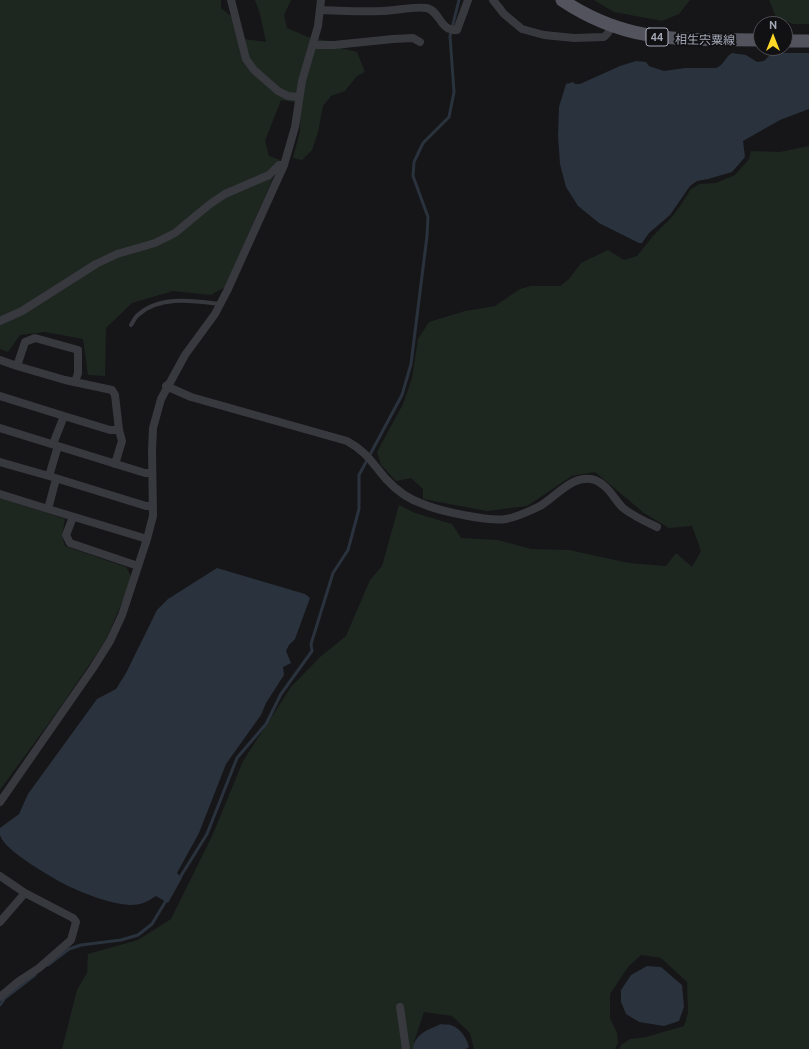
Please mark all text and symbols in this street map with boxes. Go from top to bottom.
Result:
north arrow [753,16,793,56]
text: N [769,19,777,31]
road number: 44 [646,28,668,46]
street label: 相生宍粟線 [675,32,735,48]

